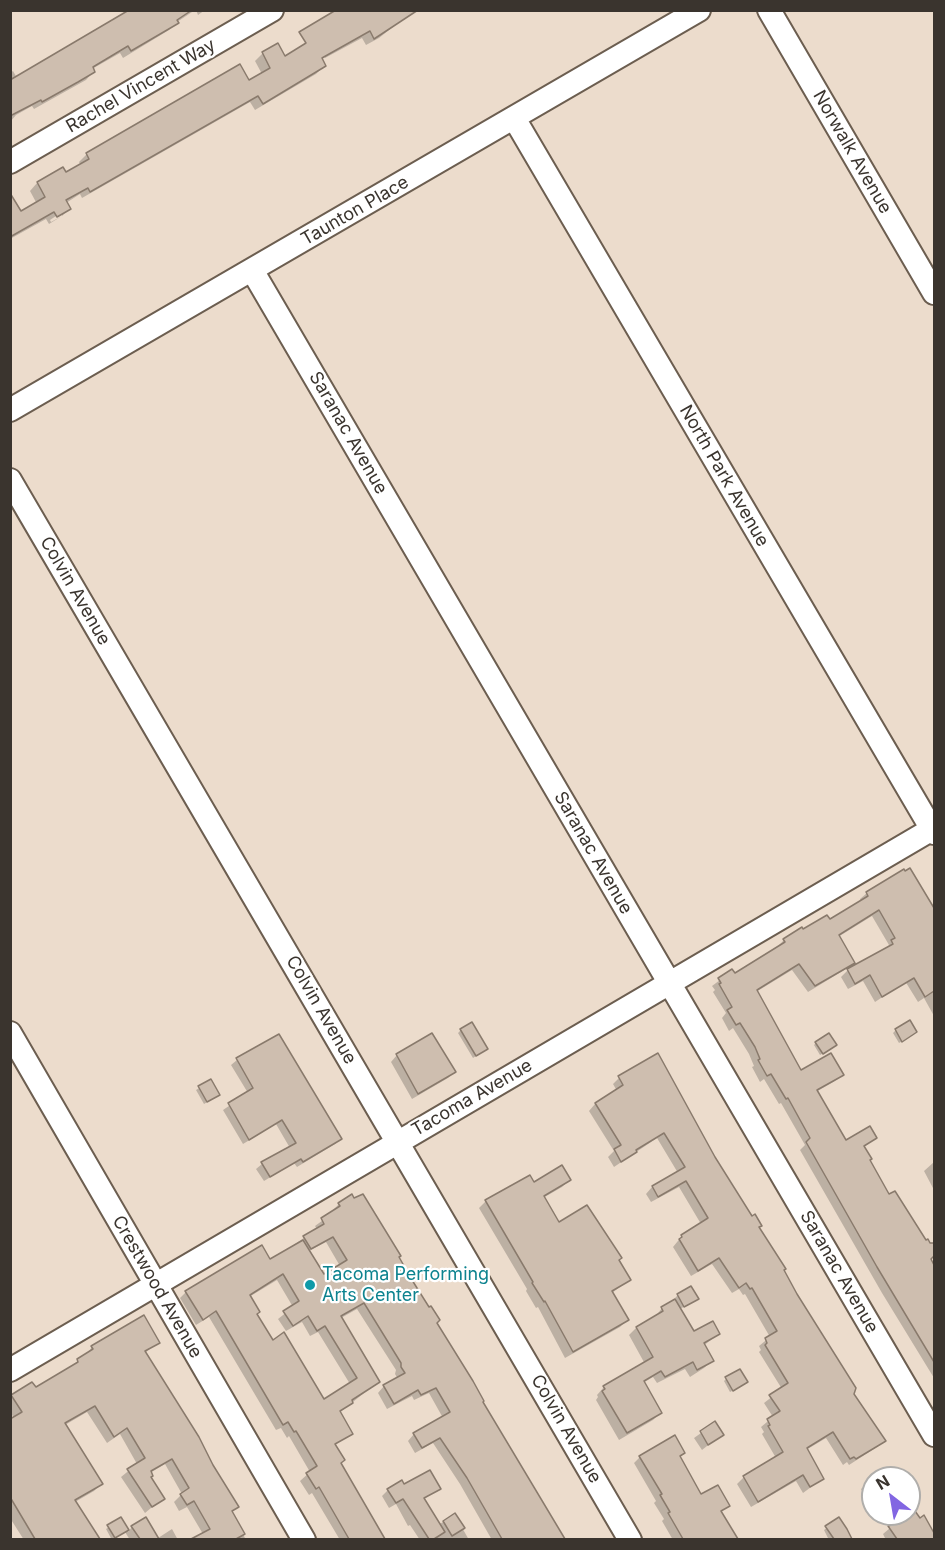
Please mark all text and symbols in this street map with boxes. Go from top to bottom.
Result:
street label: Rachel Vincent Way [62,34,220,138]
street label: Norwalk Avenue [808,87,896,217]
street label: Taunton Place [297,171,413,251]
street label: Saranac Avenue [304,368,392,498]
street label: North Park Avenue [675,401,773,551]
street label: Colvin Avenue [35,533,115,649]
street label: Saranac Avenue [549,788,637,918]
street label: Colvin Avenue [281,952,361,1068]
street label: Tacoma Avenue [408,1055,536,1141]
street label: Saranac Avenue [795,1207,883,1337]
street label: Crestwood Avenue [107,1212,207,1362]
place label: Tacoma Performing Arts Center [322,1264,489,1306]
marker: Tacoma Performing Arts Center [303,1278,317,1292]
street label: Colvin Avenue [526,1371,606,1487]
north arrow [861,1466,921,1526]
text: N [872,1471,893,1494]

